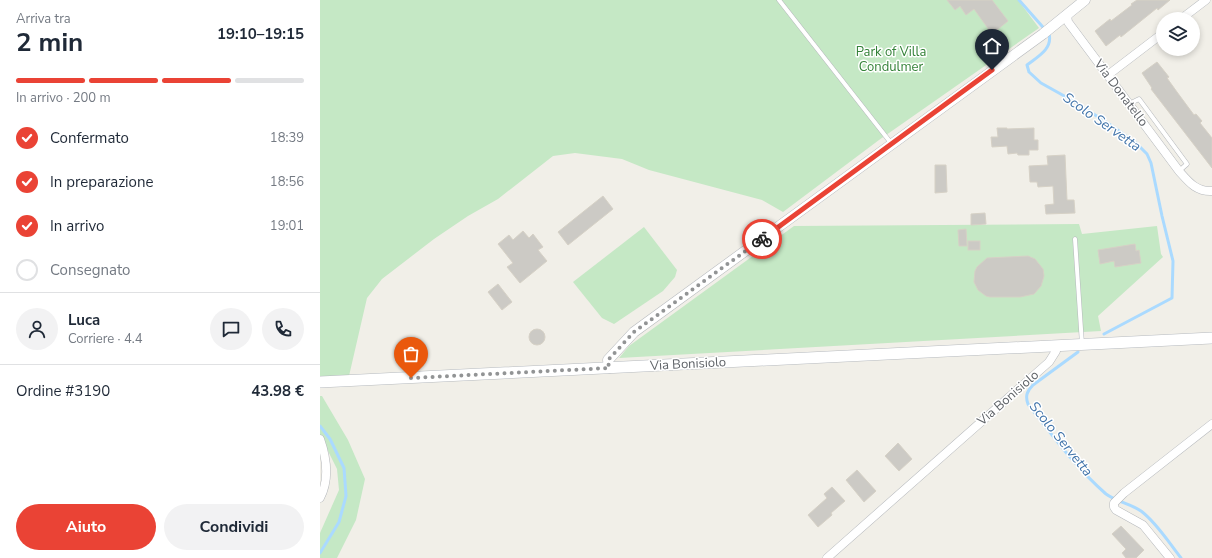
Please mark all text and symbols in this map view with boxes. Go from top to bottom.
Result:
text: Arriva tra [16,10,71,28]
map controls [1156,12,1200,56]
button: layers [1156,12,1200,56]
text: 19:10–19:15 [217,24,304,44]
text: 2 min [16,25,83,60]
pin [975,29,1009,70]
icon: home [981,35,1003,57]
park label: Park of Villa Condulmer [856,43,926,76]
street label: Via Donatello [1089,55,1152,130]
water label: Scolo Servetta [1059,88,1145,156]
text: In arrivo · 200 m [16,89,111,107]
icon: check [16,127,38,149]
text: Confermato [50,128,129,148]
text: 18:39 [270,129,304,147]
icon: check [16,171,38,193]
text: In preparazione [50,172,153,192]
text: 18:56 [270,173,304,191]
icon: check [16,215,38,237]
text: In arrivo [50,216,104,236]
text: 19:01 [270,217,304,235]
courier [742,219,782,259]
icon: bike [751,228,773,250]
text: Consegnato [50,260,130,280]
button: person [16,308,58,350]
button: chat [210,308,252,350]
button: phone [262,308,304,350]
text: Luca [68,310,100,330]
text: Corriere · 4.4 [68,330,142,348]
pin [394,337,428,378]
icon: bag [400,343,422,365]
street label: Via Bonisiolo [649,353,726,375]
street label: Via Bonisiolo [973,366,1043,430]
text: Ordine #3190 [16,381,110,401]
text: 43.98 € [251,381,304,401]
water label: Scolo Servetta [1025,398,1097,480]
button: Aiuto [16,504,156,550]
button: Condividi [164,504,304,550]

